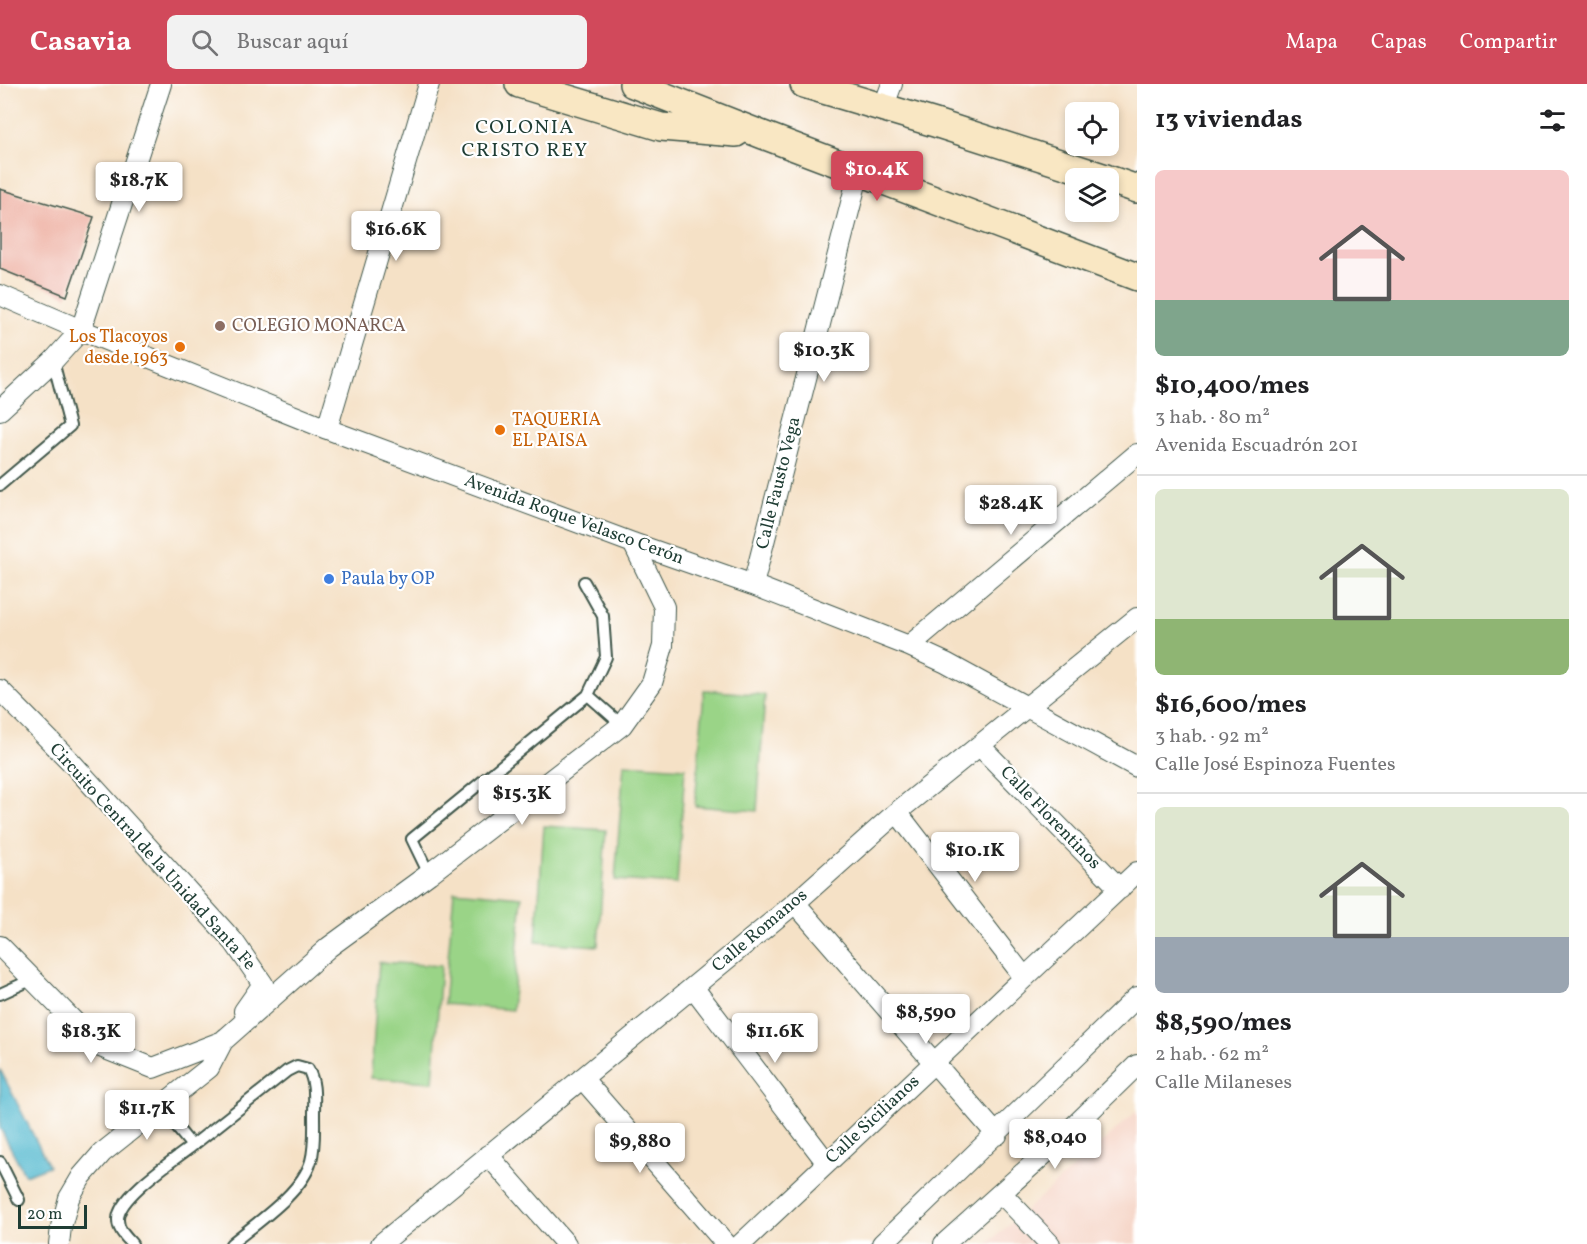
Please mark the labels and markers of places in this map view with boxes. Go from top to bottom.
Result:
pin: $10.4K [828,151,926,202]
pin: $18.7K [90,162,188,213]
pin: $16.6K [347,211,445,262]
place label: COLEGIO MONARCA [232,314,406,339]
marker: COLEGIO MONARCA [213,319,227,333]
place label: Los Tlacoyos desde 1963 [69,325,168,371]
pin: $10.3K [775,332,873,383]
marker: Los Tlacoyos desde 1963 [173,340,187,354]
place label: TAQUERIA EL PAISA [512,408,601,454]
marker: TAQUERIA EL PAISA [493,423,507,437]
pin: $28.4K [962,485,1060,536]
place label: Paula by OP [341,567,435,592]
marker: Paula by OP [322,572,336,586]
pin: $15.3K [473,775,571,826]
pin: $10.1K [926,832,1024,883]
pin: $8,590 [877,994,975,1045]
pin: $18.3K [42,1013,140,1064]
pin: $11.6K [726,1013,824,1064]
pin: $11.7K [98,1090,196,1141]
pin: $8,040 [1006,1119,1104,1170]
pin: $9,880 [591,1123,689,1174]

